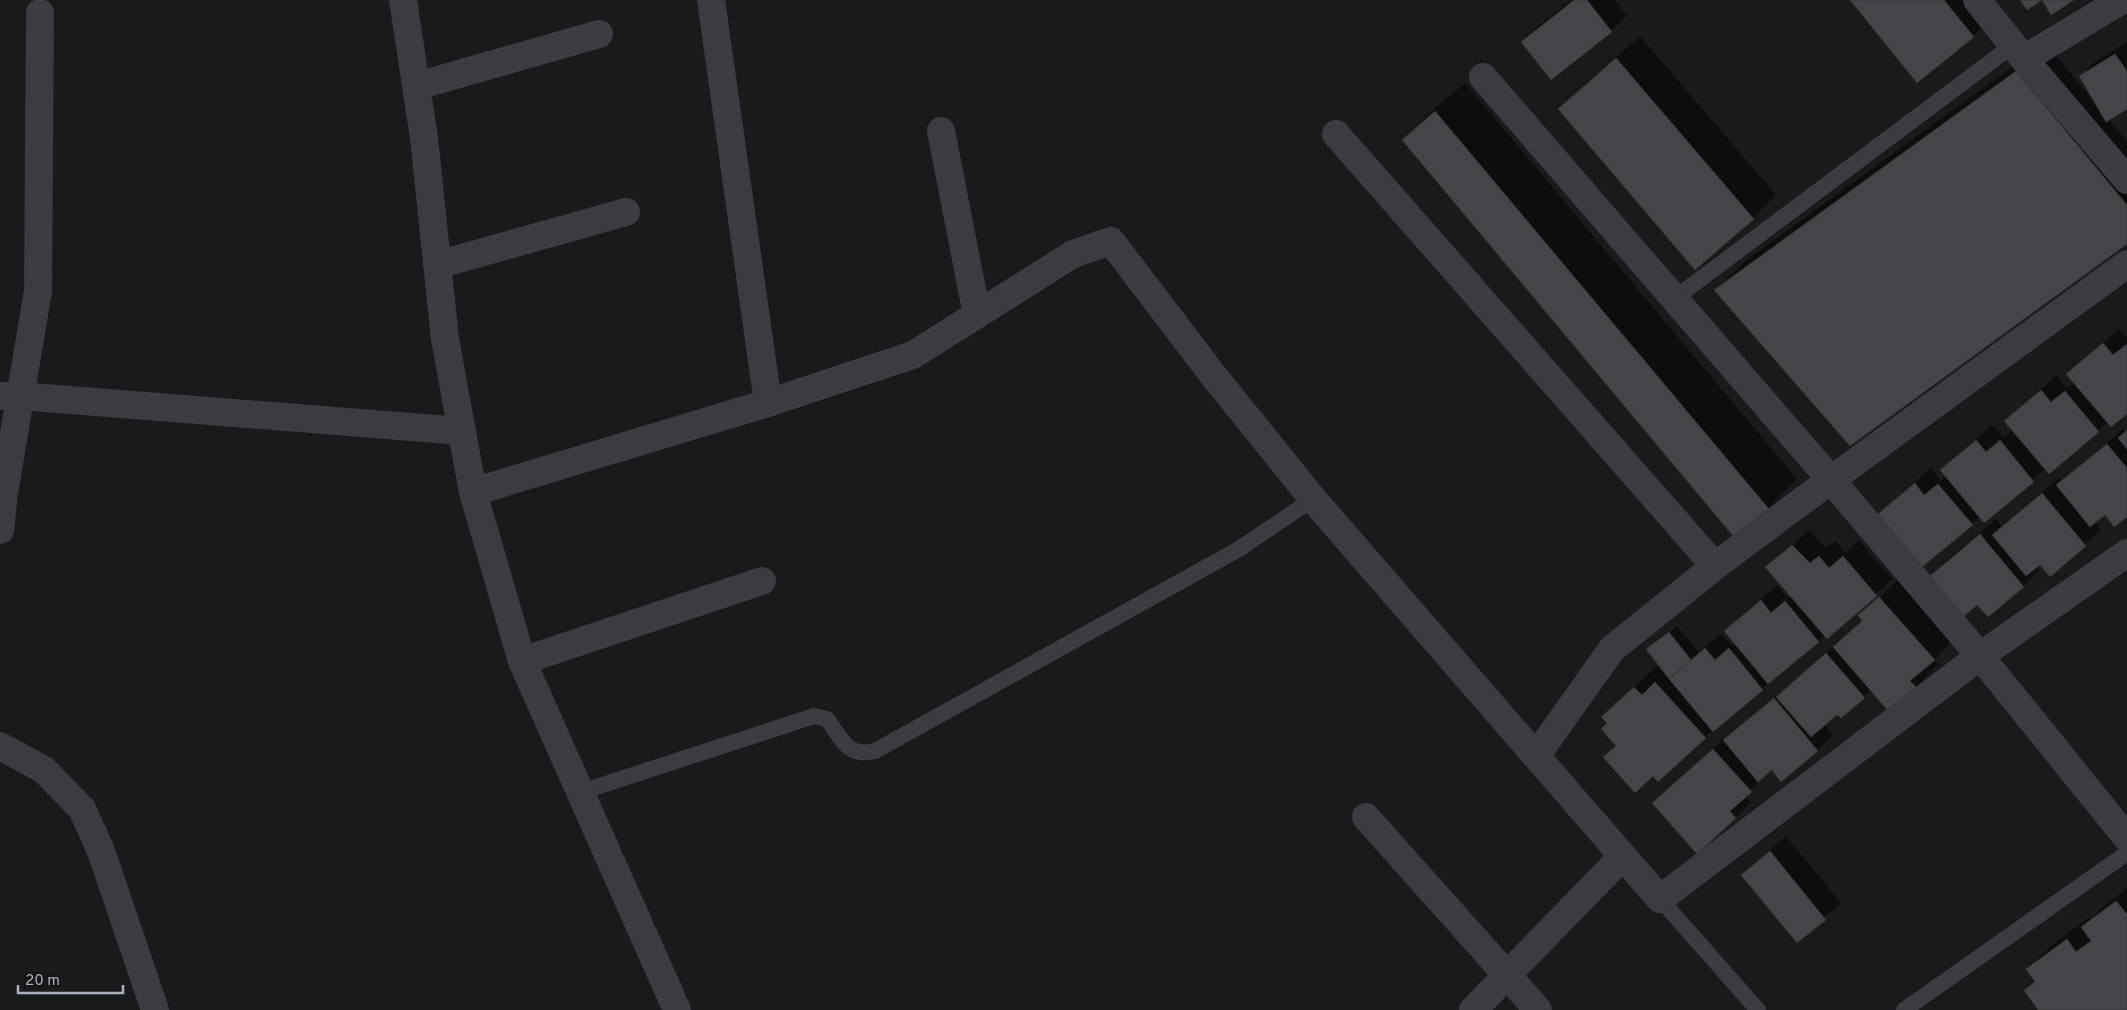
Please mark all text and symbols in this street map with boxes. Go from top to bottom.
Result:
scale bar [18,962,122,994]
text: 20 m [25,972,60,991]

